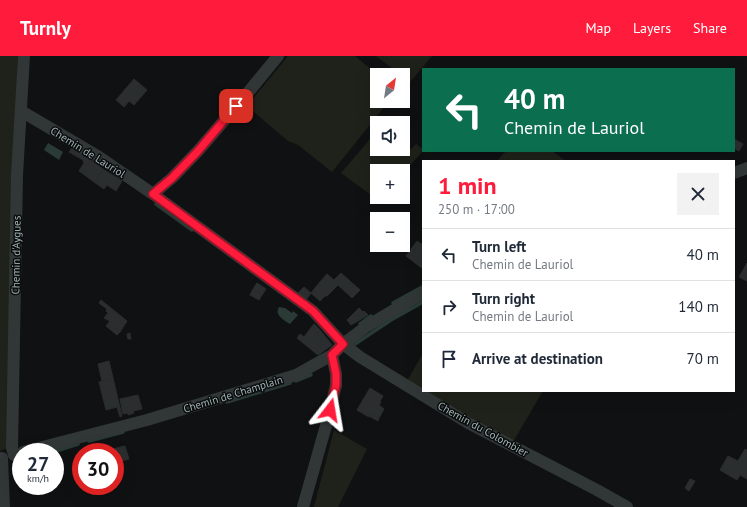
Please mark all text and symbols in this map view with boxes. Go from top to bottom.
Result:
text: Turnly [20,16,71,40]
text: Map [585,19,611,37]
text: Layers [633,19,671,37]
text: Share [693,19,727,37]
north arrow [370,68,410,108]
map controls [370,68,410,252]
text: 40 m [504,80,565,117]
icon: left [438,84,490,136]
pin [219,89,253,123]
icon: arrive [225,95,247,117]
button: sound [370,116,410,156]
text: Chemin de Lauriol [504,116,644,139]
street label: Chemin de Lauriol [48,123,129,181]
button: + [370,164,410,204]
text: 1 min [438,170,497,201]
button: close [677,173,719,215]
text: 250 m · 17:00 [438,201,515,218]
button: − [370,212,410,252]
street label: Chemin d'Aygues [8,215,24,295]
text: Turn left [472,237,526,256]
icon: left [438,244,460,266]
text: 40 m [686,245,719,264]
text: Chemin de Lauriol [472,256,573,273]
text: Turn right [472,289,535,308]
icon: right [438,296,460,318]
text: 140 m [678,297,719,316]
text: Chemin de Lauriol [472,308,573,325]
icon: arrive [438,348,460,370]
text: Arrive at destination [472,349,603,368]
text: 70 m [686,349,719,368]
street label: Chemin de Champlain [181,372,285,416]
position arrow [309,389,351,431]
street label: Chemin du Colombier [435,398,531,460]
speed limit sign: 30 [72,443,124,495]
text: 27 [27,451,49,477]
text: km/h [27,472,49,485]

